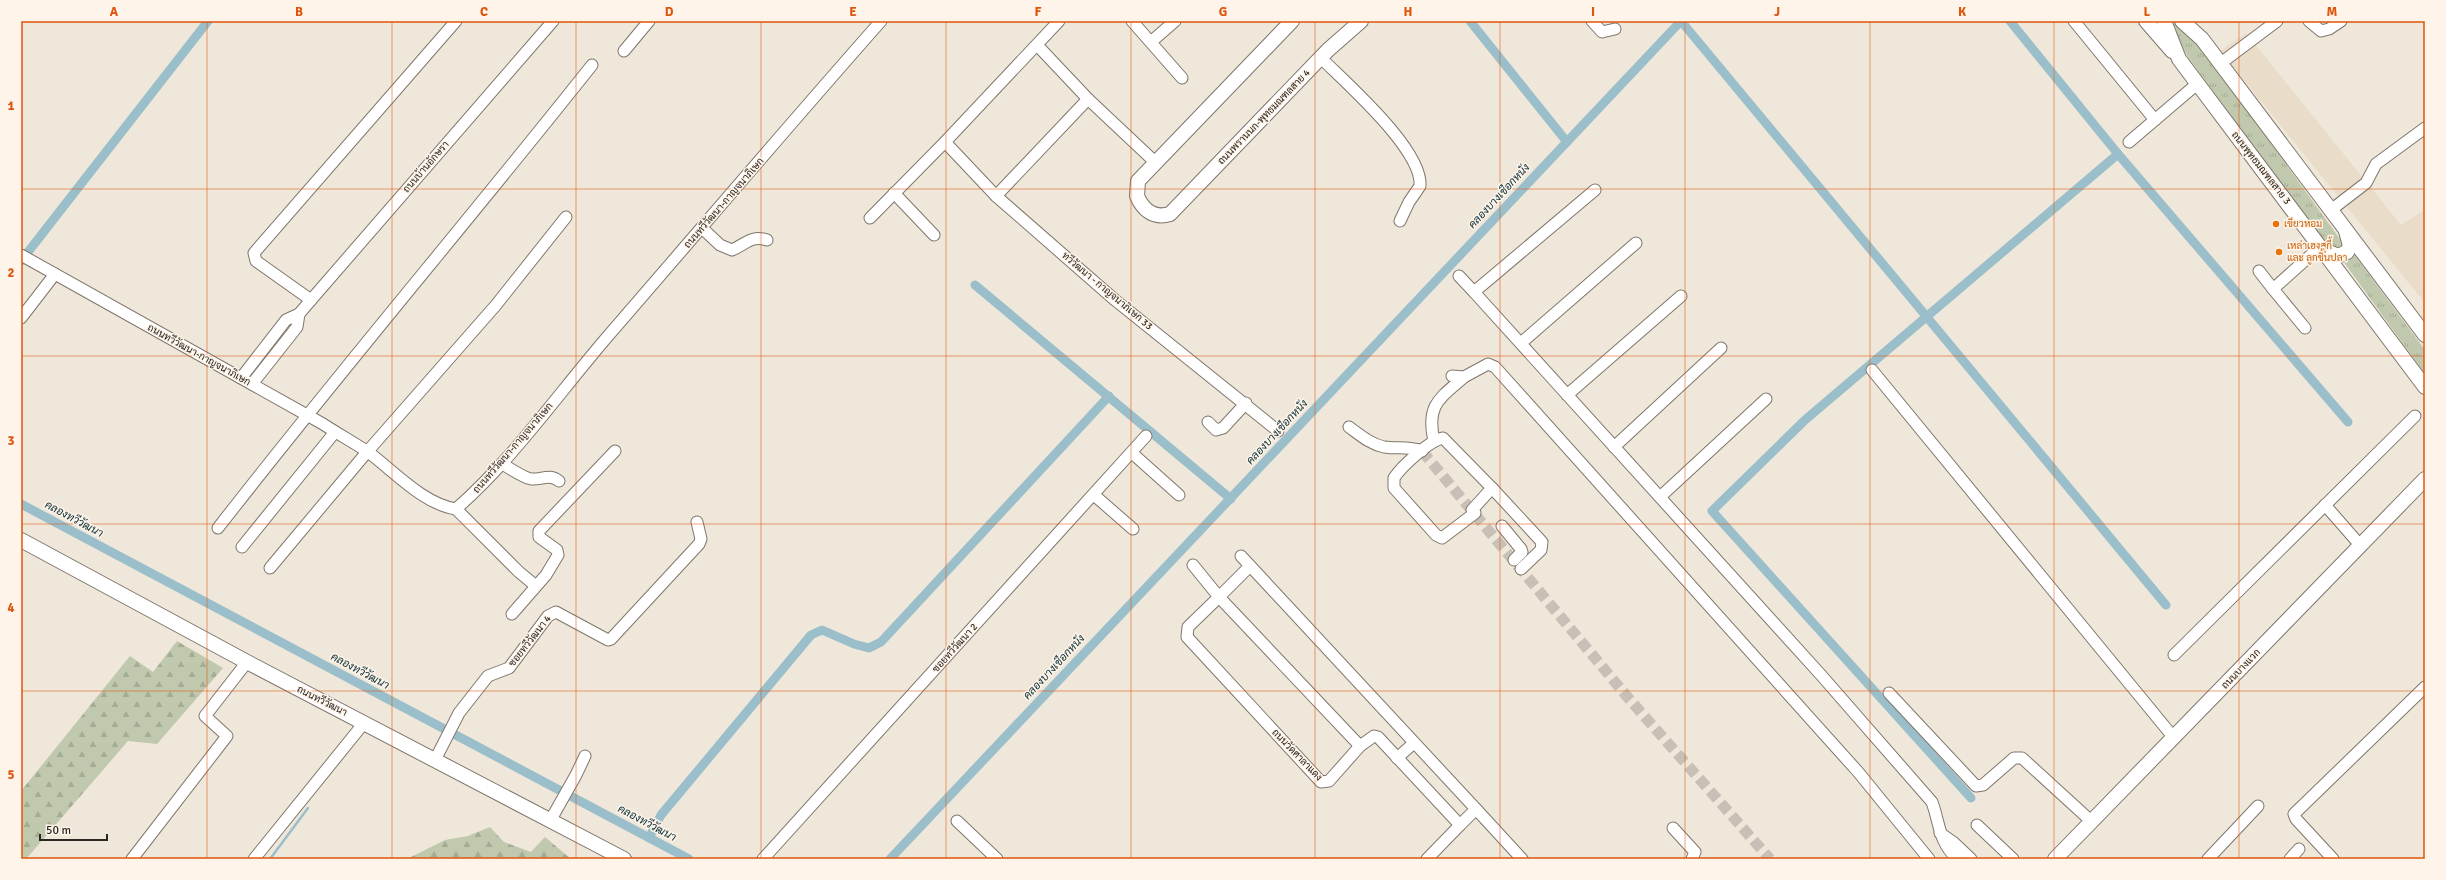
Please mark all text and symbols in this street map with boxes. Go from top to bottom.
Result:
text: A [110,4,119,20]
text: B [295,4,303,20]
text: C [480,4,488,20]
text: D [665,4,674,20]
text: E [849,4,857,20]
text: F [1035,4,1042,20]
text: G [1219,4,1227,20]
text: H [1404,4,1412,20]
text: I [1591,4,1595,20]
text: J [1774,4,1780,20]
text: K [1958,4,1966,20]
text: L [2144,4,2151,20]
text: M [2327,4,2338,20]
street label: ถนนพรานนก-พุทธมณฑลสาย 4 [1215,66,1314,168]
text: 1 [7,98,15,114]
street label: ถนนพุทธมณฑลสาย 3 [2228,129,2293,207]
street label: ถนนบ้านอักษรา [400,138,452,195]
street label: ถนนทวีวัฒนา-กาญจนาภิเษก [681,155,767,251]
water label: คลองบางเชือกหนัง [1464,160,1532,231]
place label: เขียวหอม [2284,217,2322,230]
marker: เขียวหอม [2271,219,2281,229]
place label: เหล่าเฮงสุกี้ และ ลูกชิ้นปลา [2287,236,2347,265]
marker: เหล่าเฮงสุกี้ และ ลูกชิ้นปลา [2274,247,2284,257]
street label: ทวีวัฒนา - กาญจนาภิเษก 33 [1059,249,1155,332]
text: 2 [7,265,15,281]
street label: ถนนทวีวัฒนา-กาญจนาภิเษก [145,321,253,388]
water label: คลองบางเชือกหนัง [1242,396,1310,467]
street label: ถนนทวีวัฒนา-กาญจนาภิเษก [470,400,556,496]
text: 3 [7,433,15,449]
water label: คลองทวีวัฒนา [42,496,106,540]
text: 4 [7,600,15,616]
street label: ซอยทวีวัฒนา 4 [505,612,554,669]
street label: ซอยทวีวัฒนา 2 [929,620,980,675]
water label: คลองบางเชือกหนัง [1019,631,1087,702]
street label: ถนนบางแวก [2219,646,2263,692]
water label: คลองทวีวัฒนา [328,648,392,692]
street label: ถนนทวีวัฒนา [295,682,350,719]
street label: ถนนวัดศาลาแดง [1269,726,1325,783]
text: 5 [7,767,15,783]
water label: คลองทวีวัฒนา [615,800,679,844]
scale bar [40,816,107,842]
text: 50 m [46,823,71,838]

